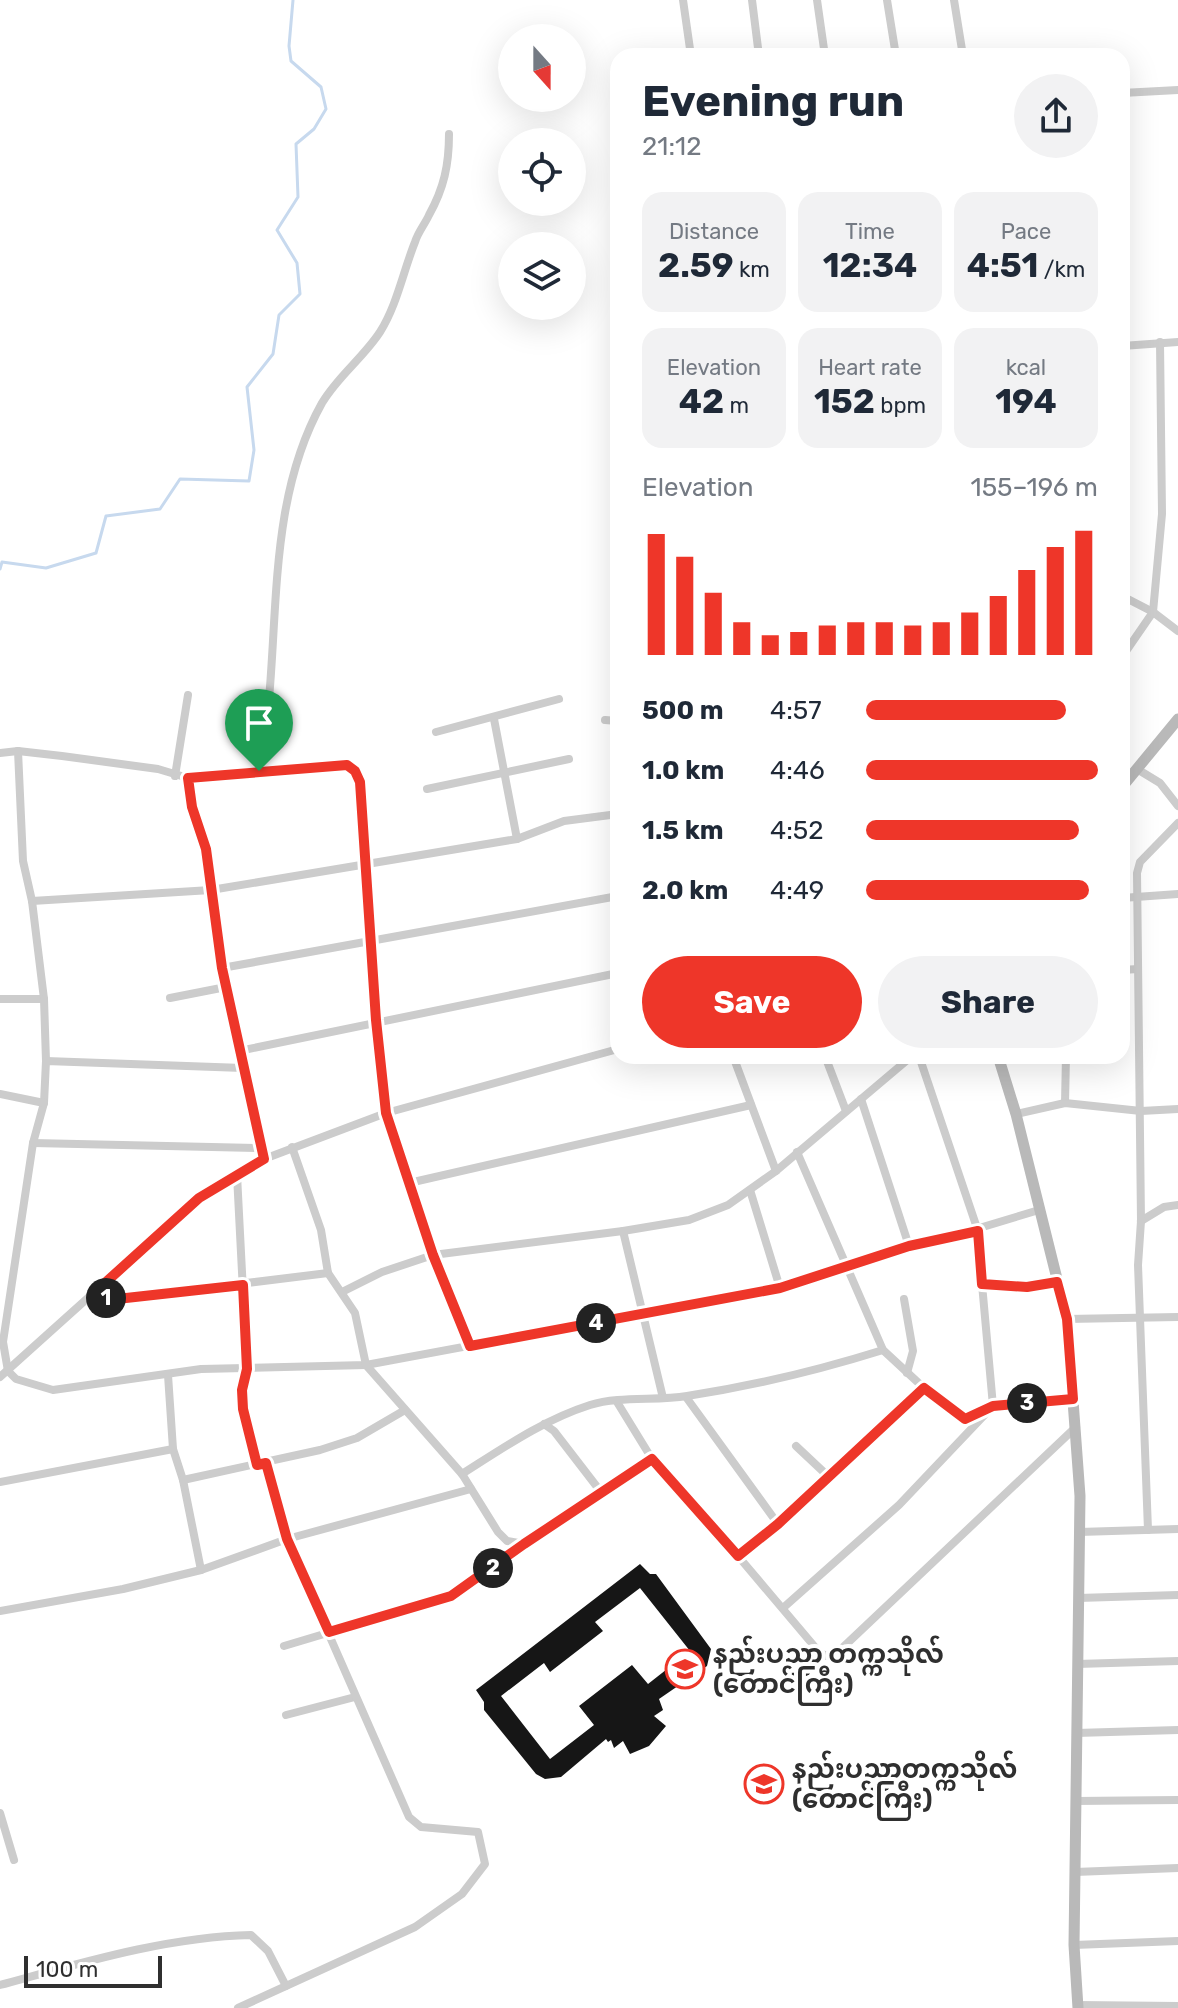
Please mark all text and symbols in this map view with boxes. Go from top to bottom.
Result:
north arrow [498,24,586,112]
map controls [498,24,586,320]
button: share [1014,74,1098,158]
text: Evening run [642,75,904,127]
button: locate [498,128,586,216]
text: 21:12 [642,131,701,162]
text: Distance [669,218,759,245]
text: Time [845,218,895,245]
text: Pace [1001,218,1051,245]
button: layers [498,232,586,320]
text: 2.59 [658,245,734,286]
text: 12:34 [823,245,917,286]
text: 4:51 [967,245,1038,286]
text: km [734,256,770,283]
text: /km [1038,256,1085,283]
text: Elevation [667,354,761,381]
text: Heart rate [818,354,922,381]
text: kcal [1006,354,1046,381]
text: 42 [679,381,724,422]
text: 152 [814,381,875,422]
text: 194 [995,381,1057,422]
text: m [724,392,749,419]
text: bpm [875,392,926,419]
text: Elevation [642,472,753,503]
text: 155–196 m [971,472,1098,503]
pin [225,689,293,771]
text: 500 m [642,695,724,726]
text: 4:57 [770,695,822,726]
icon: arrive [237,701,281,745]
text: 1.0 km [642,755,724,786]
text: 4:46 [770,755,825,786]
text: 1.5 km [642,815,724,846]
text: 4:52 [770,815,824,846]
text: 2.0 km [642,875,728,906]
text: 4:49 [770,875,824,906]
button: Save [642,956,862,1048]
button: Share [878,956,1098,1048]
pin: 1 [86,1278,126,1318]
text: 1 [101,1284,111,1311]
pin: 4 [576,1303,616,1343]
text: 4 [588,1309,604,1336]
pin: 3 [1007,1383,1047,1423]
text: 3 [1020,1389,1034,1416]
pin: 2 [473,1548,513,1588]
text: 2 [486,1554,500,1581]
place label: နည်းပညာ တက္ကသိုလ် (တောင်ကြီး) [713,1635,944,1706]
school or university icon: နည်းပညာ တက္ကသိုလ် (တောင်ကြီး) [664,1648,706,1690]
place label: နည်းပညာတက္ကသိုလ် (တောင်ကြီး) [792,1750,1017,1821]
school or university icon: နည်းပညာတက္ကသိုလ် (တောင်ကြီး) [743,1763,785,1805]
scale bar [24,1952,162,1988]
text: 100 m [36,1956,98,1983]

